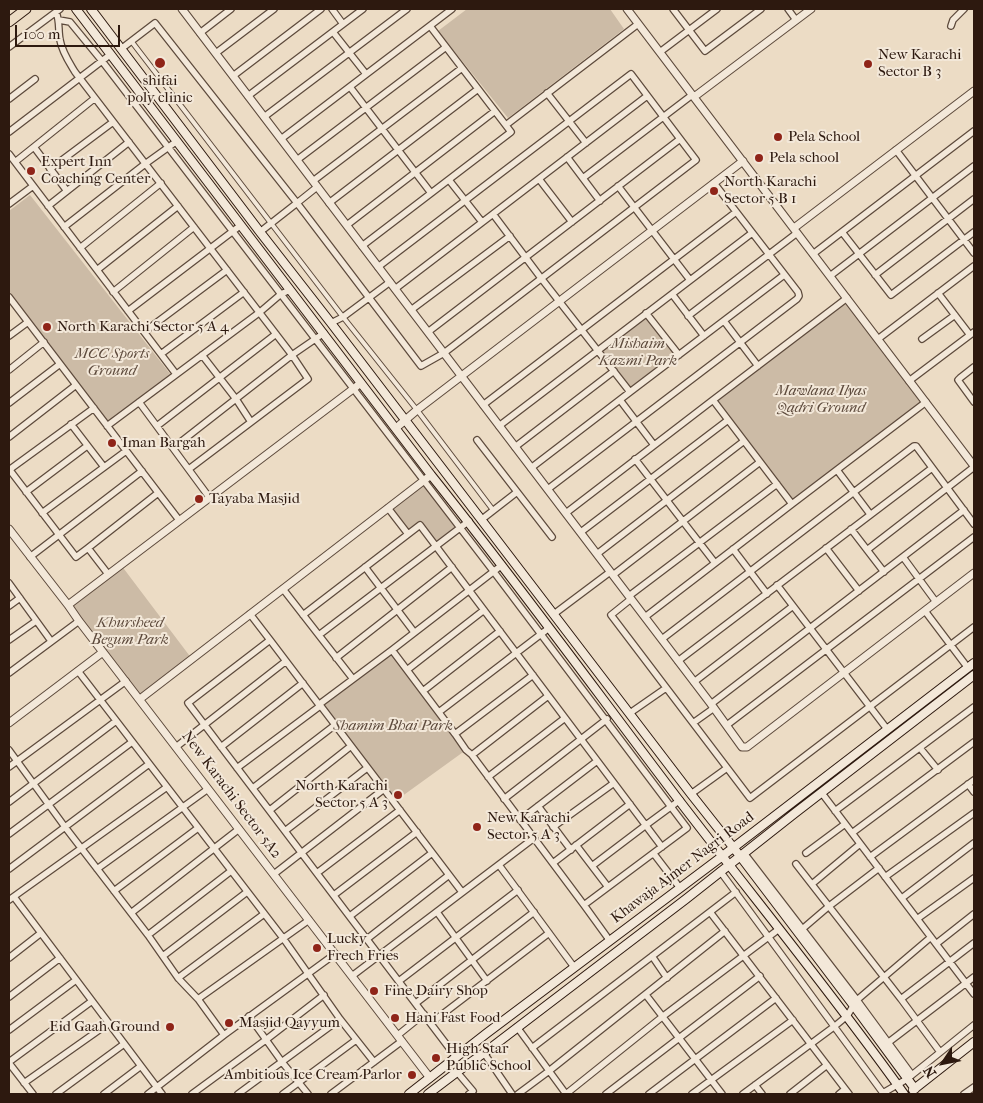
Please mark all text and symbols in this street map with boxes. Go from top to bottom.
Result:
scale bar [18,15,122,47]
text: 100 m [23,25,61,43]
place label: New Karachi Sector B 3 [878,46,962,81]
marker: shifai poly clinic [153,56,167,70]
marker: New Karachi Sector B 3 [862,58,874,70]
place label: shifai poly clinic [127,72,193,107]
place label: Pela School [788,128,860,146]
marker: Pela School [772,131,784,143]
place label: Pela school [769,149,839,167]
marker: Pela school [753,152,765,164]
place label: Expert Inn Coaching Center [41,153,150,188]
marker: Expert Inn Coaching Center [25,165,37,177]
place label: North Karachi Sector 5 B 1 [724,173,817,208]
marker: North Karachi Sector 5 B 1 [708,185,720,197]
place label: North Karachi Sector 5 A 4 [57,318,229,336]
marker: North Karachi Sector 5 A 4 [41,321,53,333]
park label: Mishaim Kazmi Park [599,335,677,370]
park label: MCC Sports Ground [75,345,149,380]
park label: Mawlana Ilyas Qadri Ground [776,382,866,417]
place label: Iman Bargah [122,434,206,452]
marker: Iman Bargah [106,437,118,449]
place label: Tayaba Masjid [209,490,300,508]
marker: Tayaba Masjid [193,493,205,505]
park label: Khursheed Begum Park [91,614,169,649]
park label: Shamim Bhai Park [333,717,453,735]
street label: New Karachi Sector 5A2 [177,728,285,862]
place label: North Karachi Sector 5 A 3 [295,777,388,812]
marker: North Karachi Sector 5 A 3 [392,789,404,801]
street label: Khawaja Ajmer Nagri Road [608,808,758,928]
place label: New Karachi Sector 5 A 3 [487,809,571,844]
marker: New Karachi Sector 5 A 3 [471,821,483,833]
place label: Lucky Frech Fries [327,930,399,965]
marker: Lucky Frech Fries [311,942,323,954]
place label: Fine Dairy Shop [384,982,488,1000]
marker: Fine Dairy Shop [368,985,380,997]
place label: Hani Fast Food [405,1009,501,1027]
marker: Hani Fast Food [389,1012,401,1024]
place label: Masjid Qayyum [239,1014,340,1032]
marker: Masjid Qayyum [223,1017,235,1029]
place label: Eid Gaah Ground [49,1018,160,1036]
marker: Eid Gaah Ground [164,1021,176,1033]
north arrow [918,1038,968,1088]
place label: High Star Public School [446,1040,531,1075]
marker: High Star Public School [430,1052,442,1064]
text: N [920,1063,940,1081]
place label: Ambitious Ice Cream Parlor [224,1066,402,1084]
marker: Ambitious Ice Cream Parlor [406,1069,418,1081]

